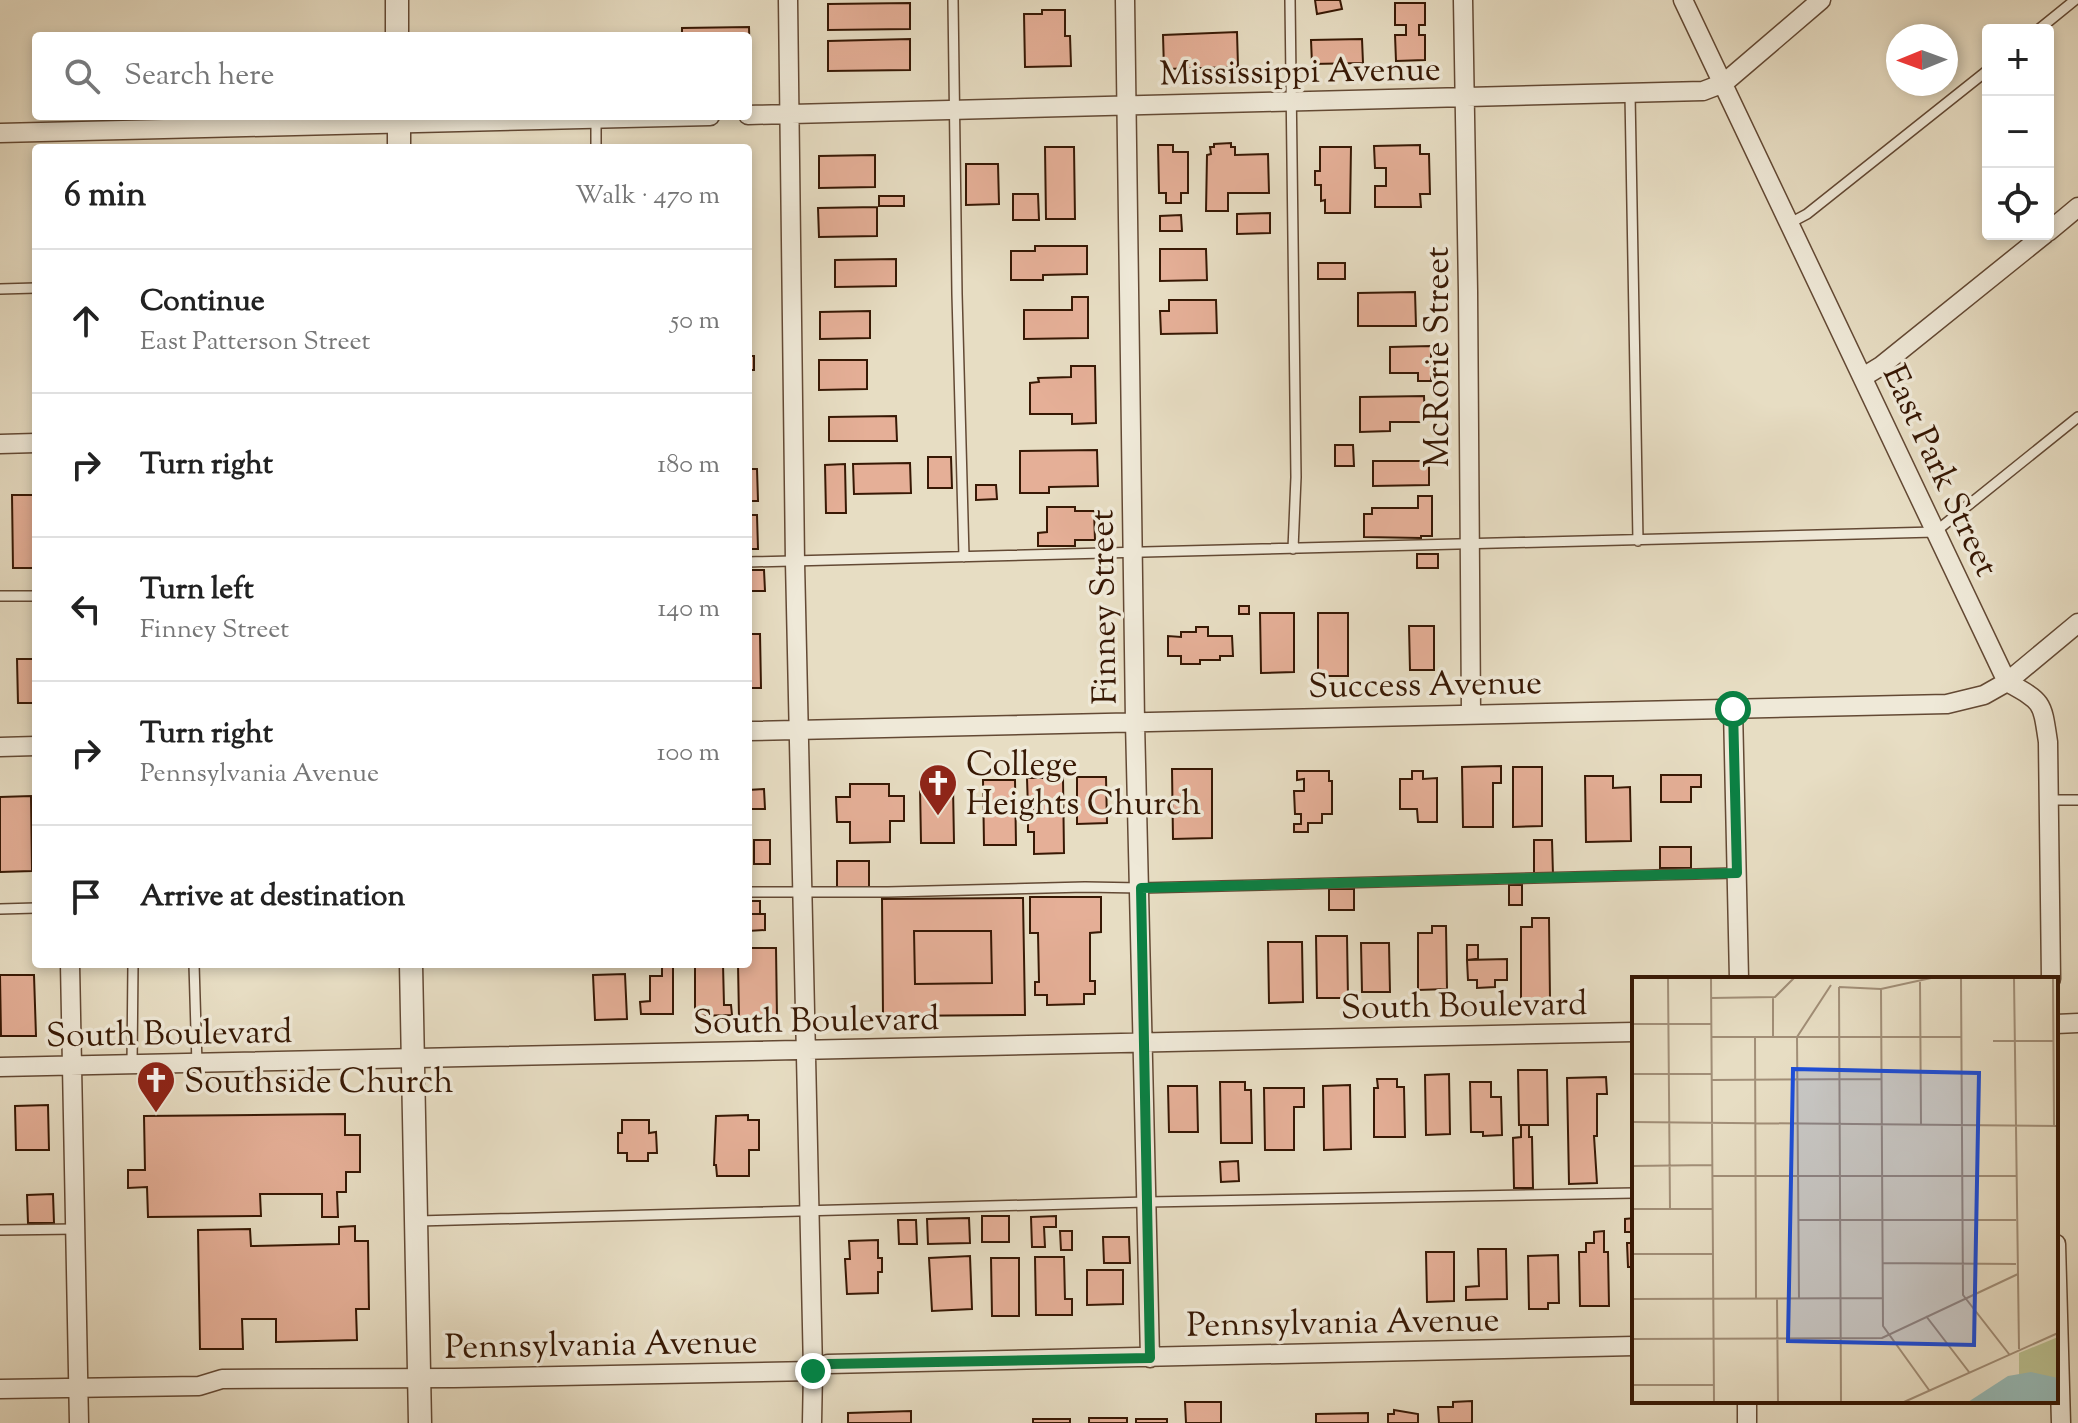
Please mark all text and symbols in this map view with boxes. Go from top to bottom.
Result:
north arrow [1886,24,1958,96]
map controls [1982,24,2054,240]
button: + [1982,24,2054,96]
search box [32,32,752,120]
street label: Mississippi Avenue [1159,47,1441,100]
icon: search [60,54,104,98]
text: Search here [124,55,274,98]
button: − [1982,96,2054,168]
button: locate [1982,168,2054,240]
text: 6 min [64,172,146,221]
text: Walk · 470 m [575,178,720,215]
street label: McRorie Street [1415,246,1464,468]
text: Continue [140,281,265,324]
icon: ahead [64,299,108,343]
text: 50 m [670,303,720,340]
text: East Patterson Street [140,324,371,361]
street label: East Park Street [1868,358,2009,586]
icon: right [64,443,108,487]
text: Turn right [140,444,273,487]
text: 180 m [657,447,720,484]
street label: Finney Street [1079,509,1132,705]
text: Turn left [140,569,254,612]
icon: left [64,587,108,631]
text: 140 m [657,591,720,628]
text: Finney Street [140,612,289,649]
street label: Success Avenue [1308,660,1542,713]
route start [1715,691,1751,727]
text: Turn right [140,713,273,756]
icon: right [64,731,108,775]
text: 100 m [657,735,720,772]
place label: College Heights Church [966,742,1201,830]
text: Pennsylvania Avenue [140,756,379,793]
church icon: College Heights Church [917,762,959,817]
icon: arrive [64,875,108,919]
text: Arrive at destination [140,876,405,919]
inset map [1632,977,2058,1403]
street label: South Boulevard [1341,981,1588,1034]
street label: South Boulevard [693,996,940,1049]
street label: South Boulevard [46,1009,293,1062]
church icon: Southside Church [135,1059,177,1114]
place label: Southside Church [184,1059,453,1108]
street label: Pennsylvania Avenue [1186,1297,1500,1352]
street label: Pennsylvania Avenue [444,1319,758,1374]
route end [795,1353,831,1389]

